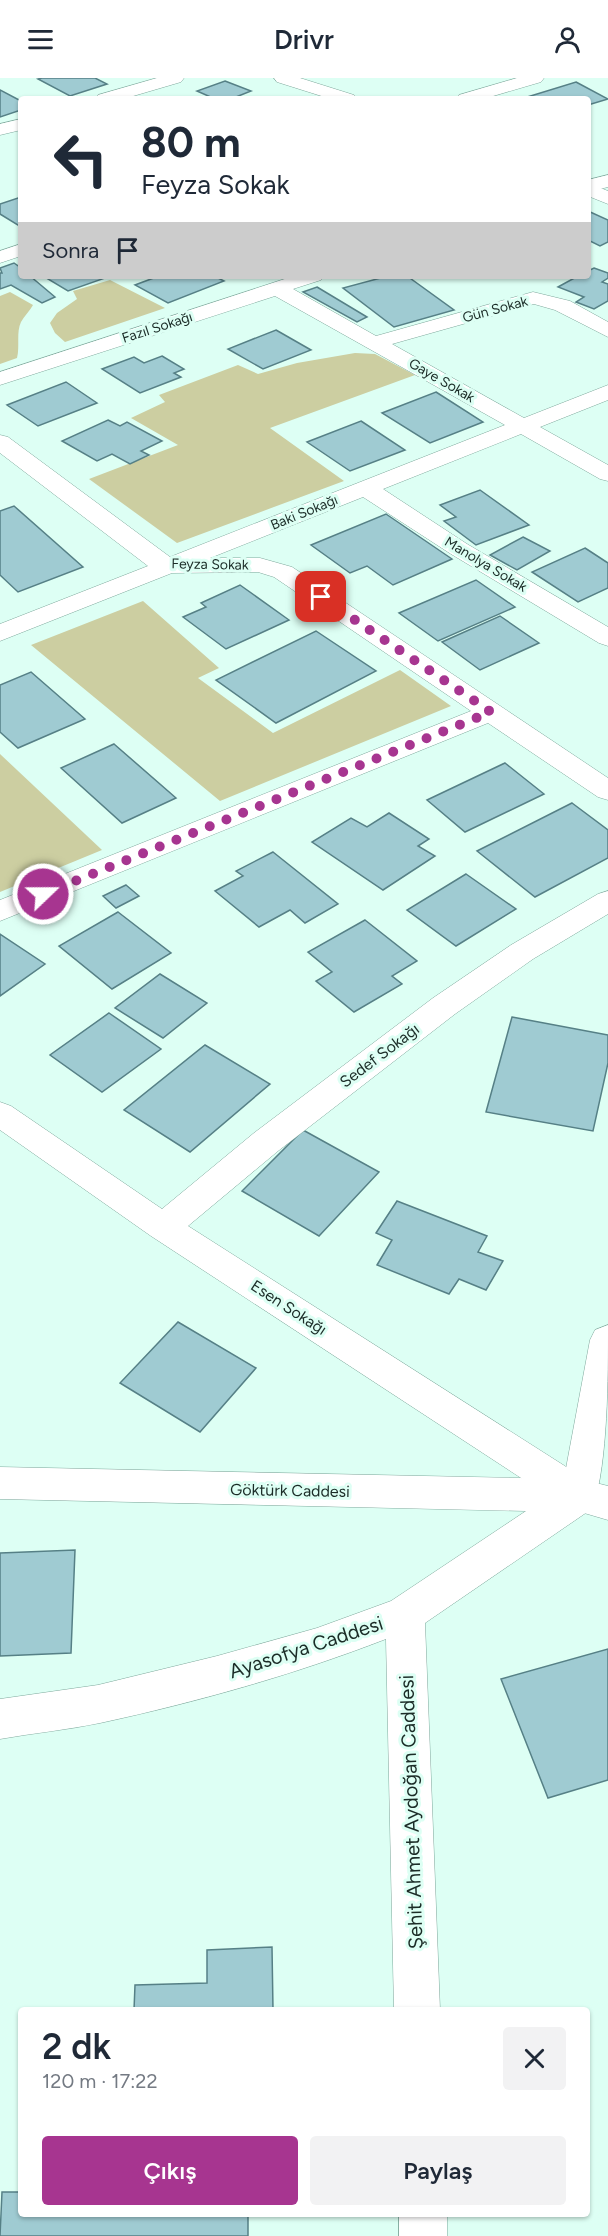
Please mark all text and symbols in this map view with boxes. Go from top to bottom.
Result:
icon: menu [24,23,57,56]
text: Drivr [274,23,334,56]
icon: person [551,23,584,56]
text: 80 m [141,117,241,168]
icon: left [42,120,120,198]
text: Feyza Sokak [141,168,290,201]
icon: arrive [111,234,144,267]
text: Sonra [42,237,99,264]
street label: Gün Sokak [461,293,530,326]
street label: Fazıl Sokağı [120,308,195,347]
street label: Gaye Sokak [406,355,478,406]
street label: Baki Sokağı [268,491,340,534]
street label: Manolya Sokak [441,533,530,596]
street label: Feyza Sokak [171,555,249,574]
pin [295,571,346,622]
icon: arrive [304,580,337,613]
position arrow [11,862,75,926]
street label: Sedef Sokağı [336,1019,423,1091]
street label: Esen Sokağı [247,1276,330,1339]
street label: Göktürk Caddesi [230,1480,350,1501]
street label: Ayasofya Caddesi [226,1611,386,1683]
street label: Şehit Ahmet Aydoğan Caddesi [394,1674,428,1950]
text: 2 dk [42,2025,111,2068]
button: close [503,2027,566,2090]
text: 120 m · 17:22 [42,2069,158,2093]
button: Çıkış [42,2136,298,2205]
button: Paylaş [310,2136,566,2205]

